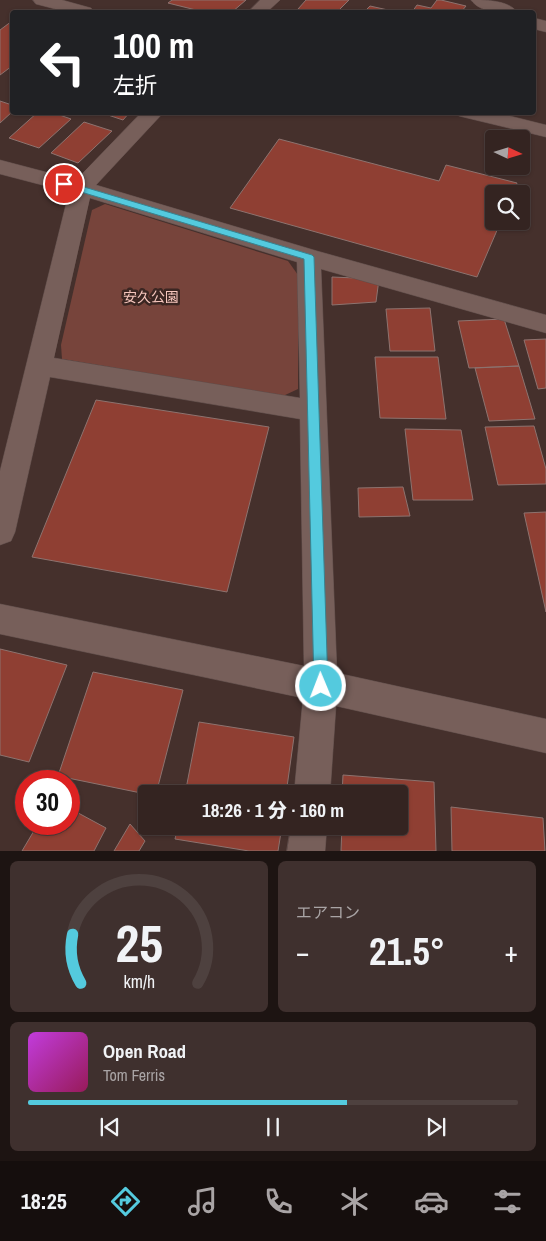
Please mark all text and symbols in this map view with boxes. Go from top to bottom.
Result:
text: 100 m [113,22,194,69]
icon: left [30,30,95,95]
text: 左折 [113,70,157,100]
north arrow [485,130,530,175]
map controls [485,130,530,230]
pin [43,163,85,205]
icon: arrive [50,170,78,198]
button: search [485,185,530,230]
park label: 安久公園 [123,288,179,306]
position arrow [294,659,346,711]
speed limit sign: 30 [15,770,80,835]
text: 18:26 · 1 分 · 160 m [202,797,344,823]
text: エアコン [296,901,360,923]
text: 25 [115,908,163,978]
text: 21.5° [369,926,445,977]
text: − [296,933,309,971]
text: + [505,933,518,971]
text: km/h [123,970,155,994]
text: Open Road [103,1038,186,1064]
text: Tom Ferris [103,1064,165,1086]
icon: previous [96,1113,124,1141]
icon: pause [259,1113,287,1141]
icon: next [422,1113,450,1141]
icon: directions [108,1184,143,1219]
icon: music [185,1184,220,1219]
icon: phone [261,1184,296,1219]
icon: climate [337,1184,372,1219]
icon: car [414,1184,449,1219]
icon: filters [490,1184,525,1219]
text: 18:25 [21,1186,67,1216]

